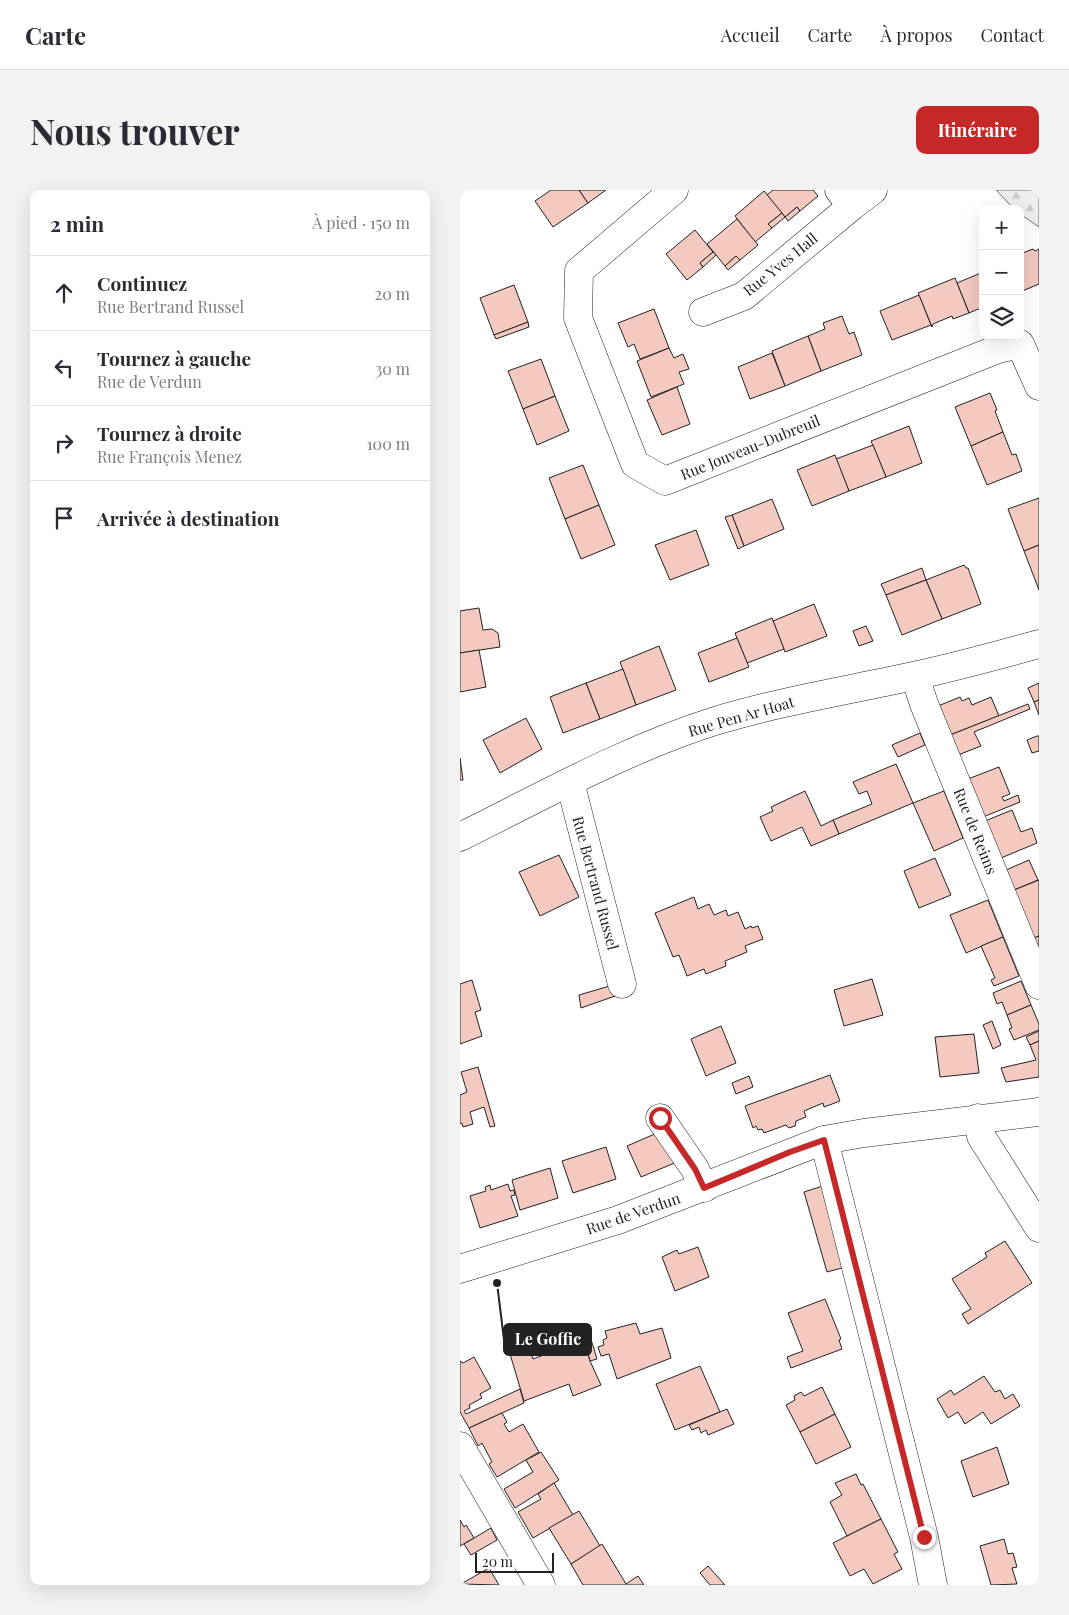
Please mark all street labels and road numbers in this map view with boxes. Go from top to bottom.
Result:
street label: Rue Yves Hall [739,228,821,300]
street label: Rue Jouveau-Dubreuil [677,410,823,484]
street label: Rue Pen Ar Hoat [685,691,797,741]
street label: Rue de Reims [950,785,1002,877]
street label: Rue Bertrand Russel [568,814,624,952]
street label: Rue de Verdun [583,1188,683,1238]

